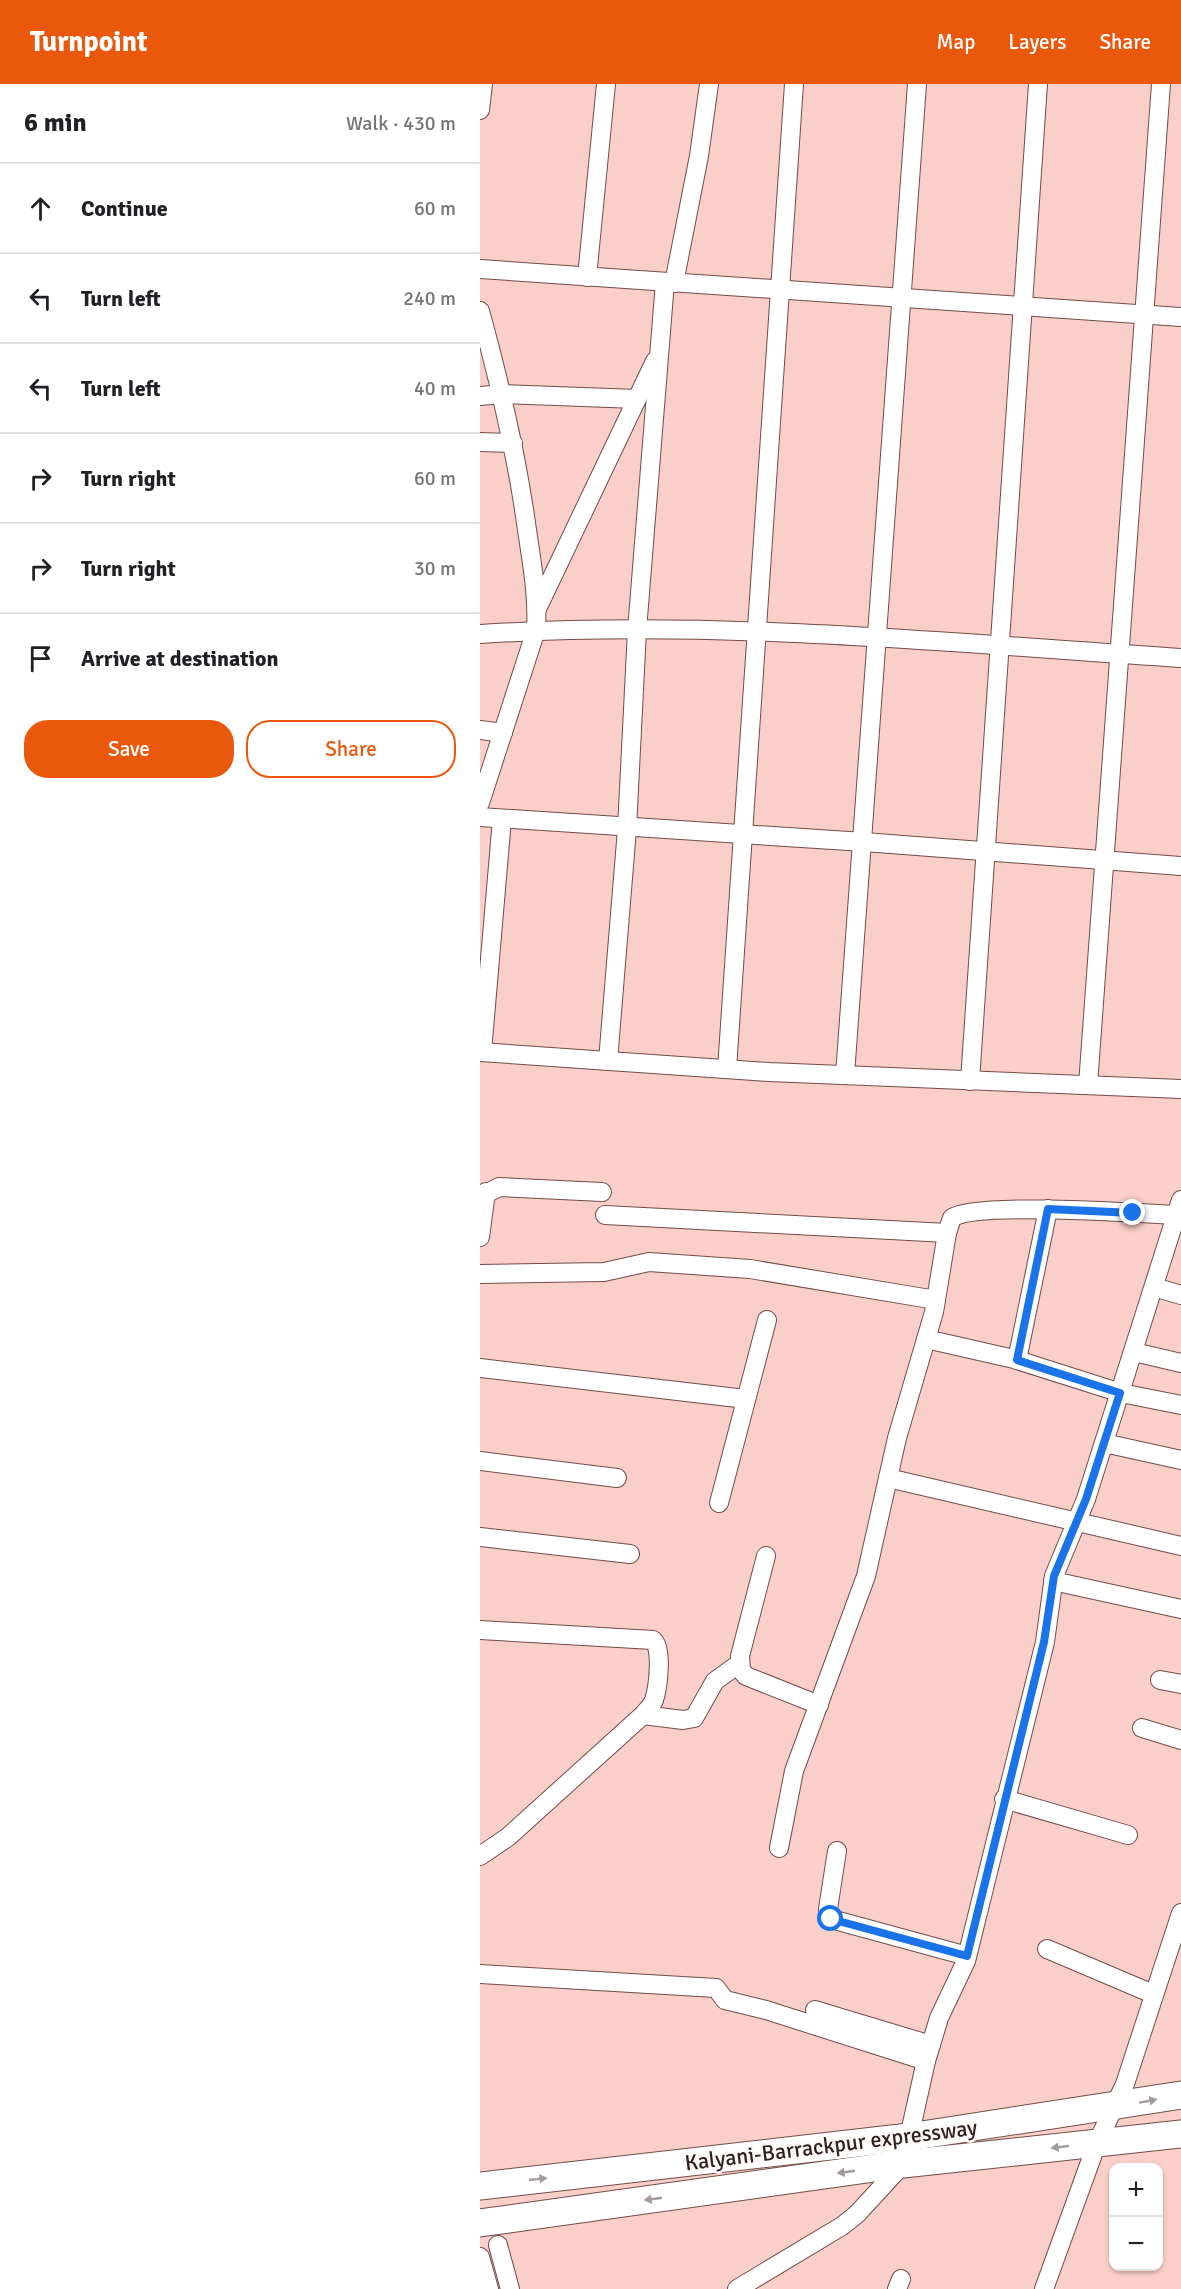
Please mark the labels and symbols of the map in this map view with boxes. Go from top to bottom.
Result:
route end [1119,1199,1145,1225]
route start [817,1905,843,1931]
one-way arrow [1139,2096,1158,2105]
street label: Kalyani-Barrackpur expressway [683,2114,979,2176]
one-way arrow [1051,2142,1070,2152]
one-way arrow [836,2167,855,2177]
one-way arrow [529,2175,548,2184]
one-way arrow [643,2195,662,2204]

